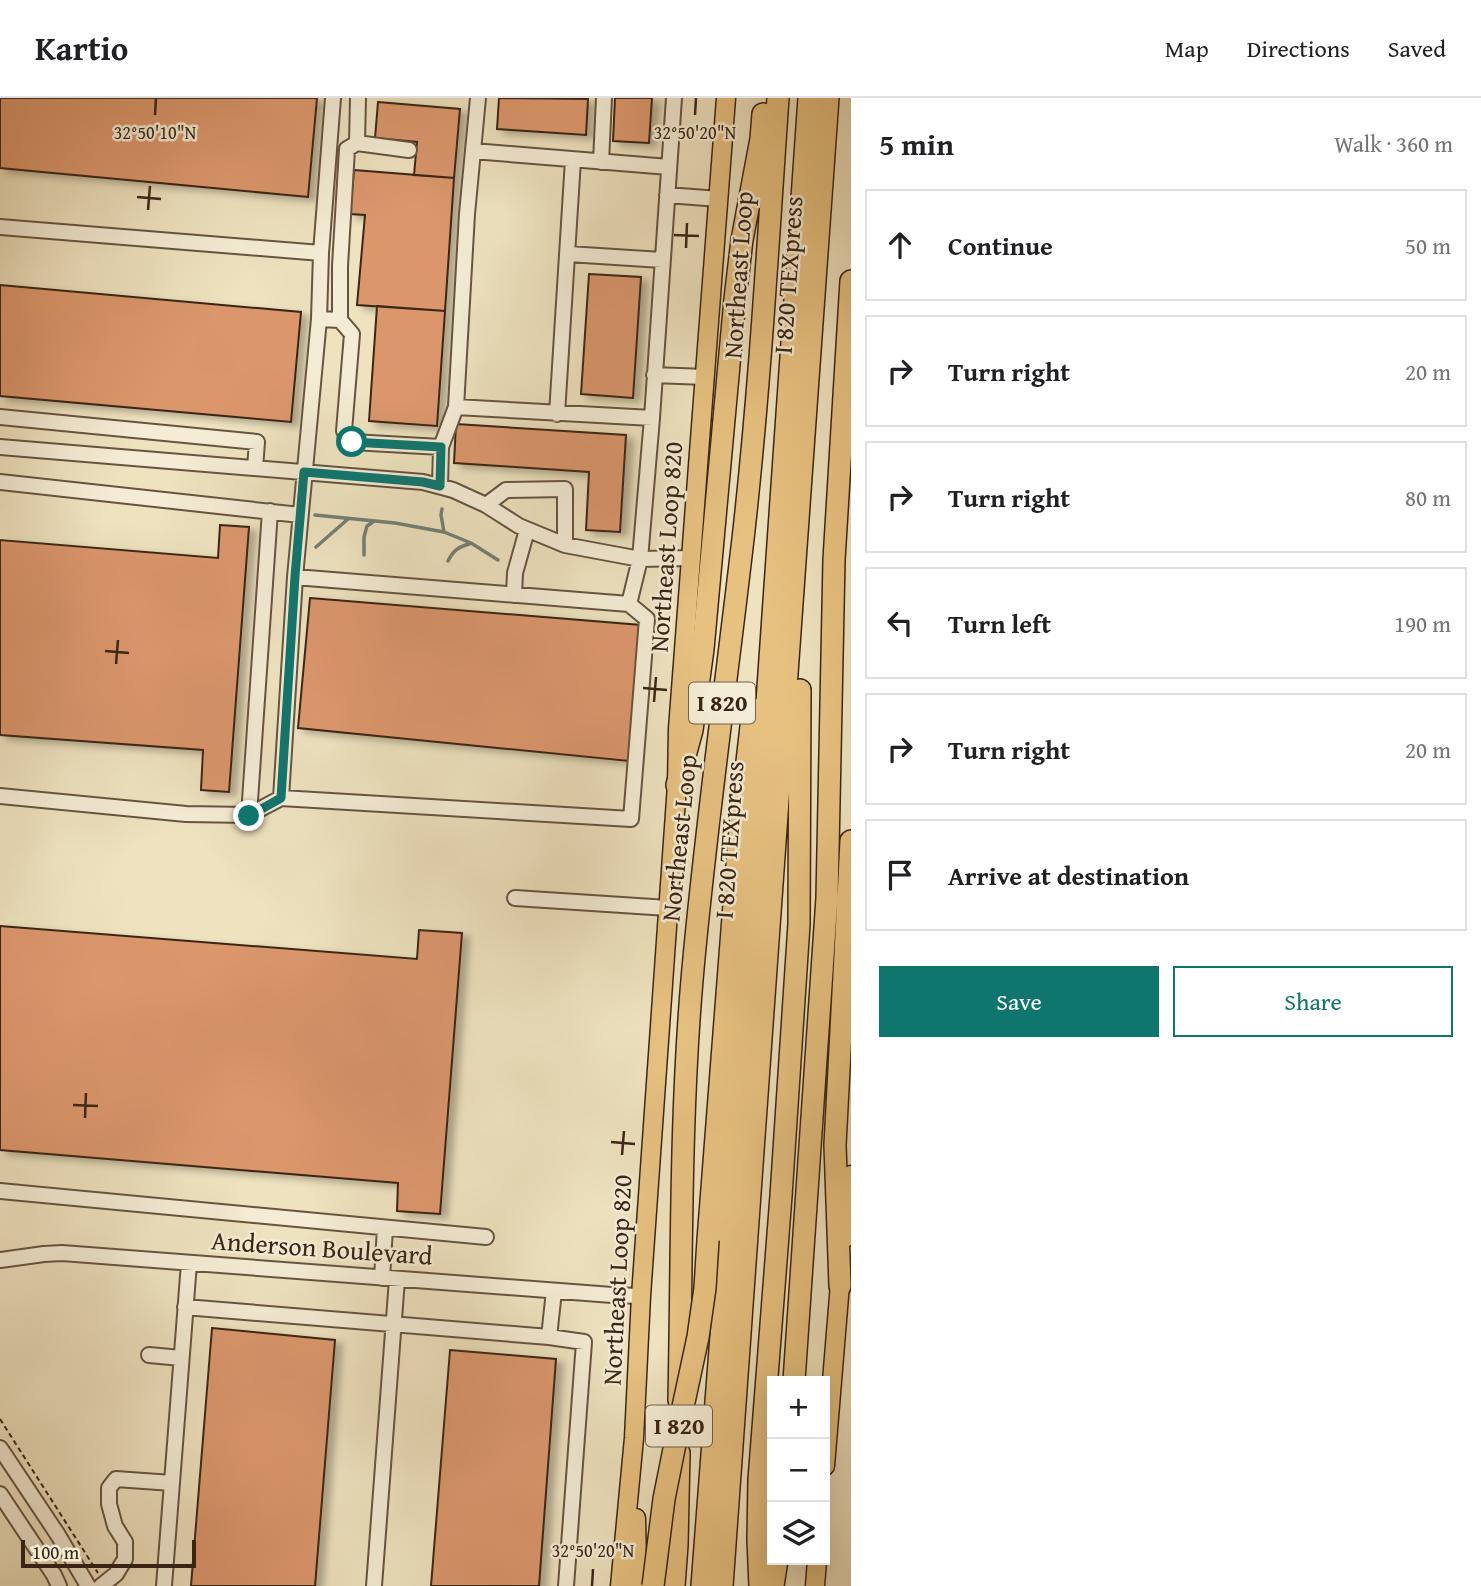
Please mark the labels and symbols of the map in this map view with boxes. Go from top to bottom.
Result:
text: 32°50'10"N [114,119,197,146]
text: 32°50'20"N [654,119,737,146]
street label: Northeast Loop [712,190,763,360]
street label: I 820 TEXpress [763,195,812,355]
route start [336,426,367,457]
street label: Northeast Loop 820 [639,440,692,654]
road number: I 820 [689,682,755,724]
street label: Northeast Loop [650,753,707,923]
street label: I 820 TEXpress [704,760,753,920]
route end [233,800,264,831]
street label: Northeast Loop 820 [592,1174,641,1386]
street label: Anderson Boulevard [210,1220,434,1275]
road number: I 820 [646,1406,712,1446]
scale bar [21,1537,196,1569]
text: 32°50'20"N [552,1537,635,1564]

